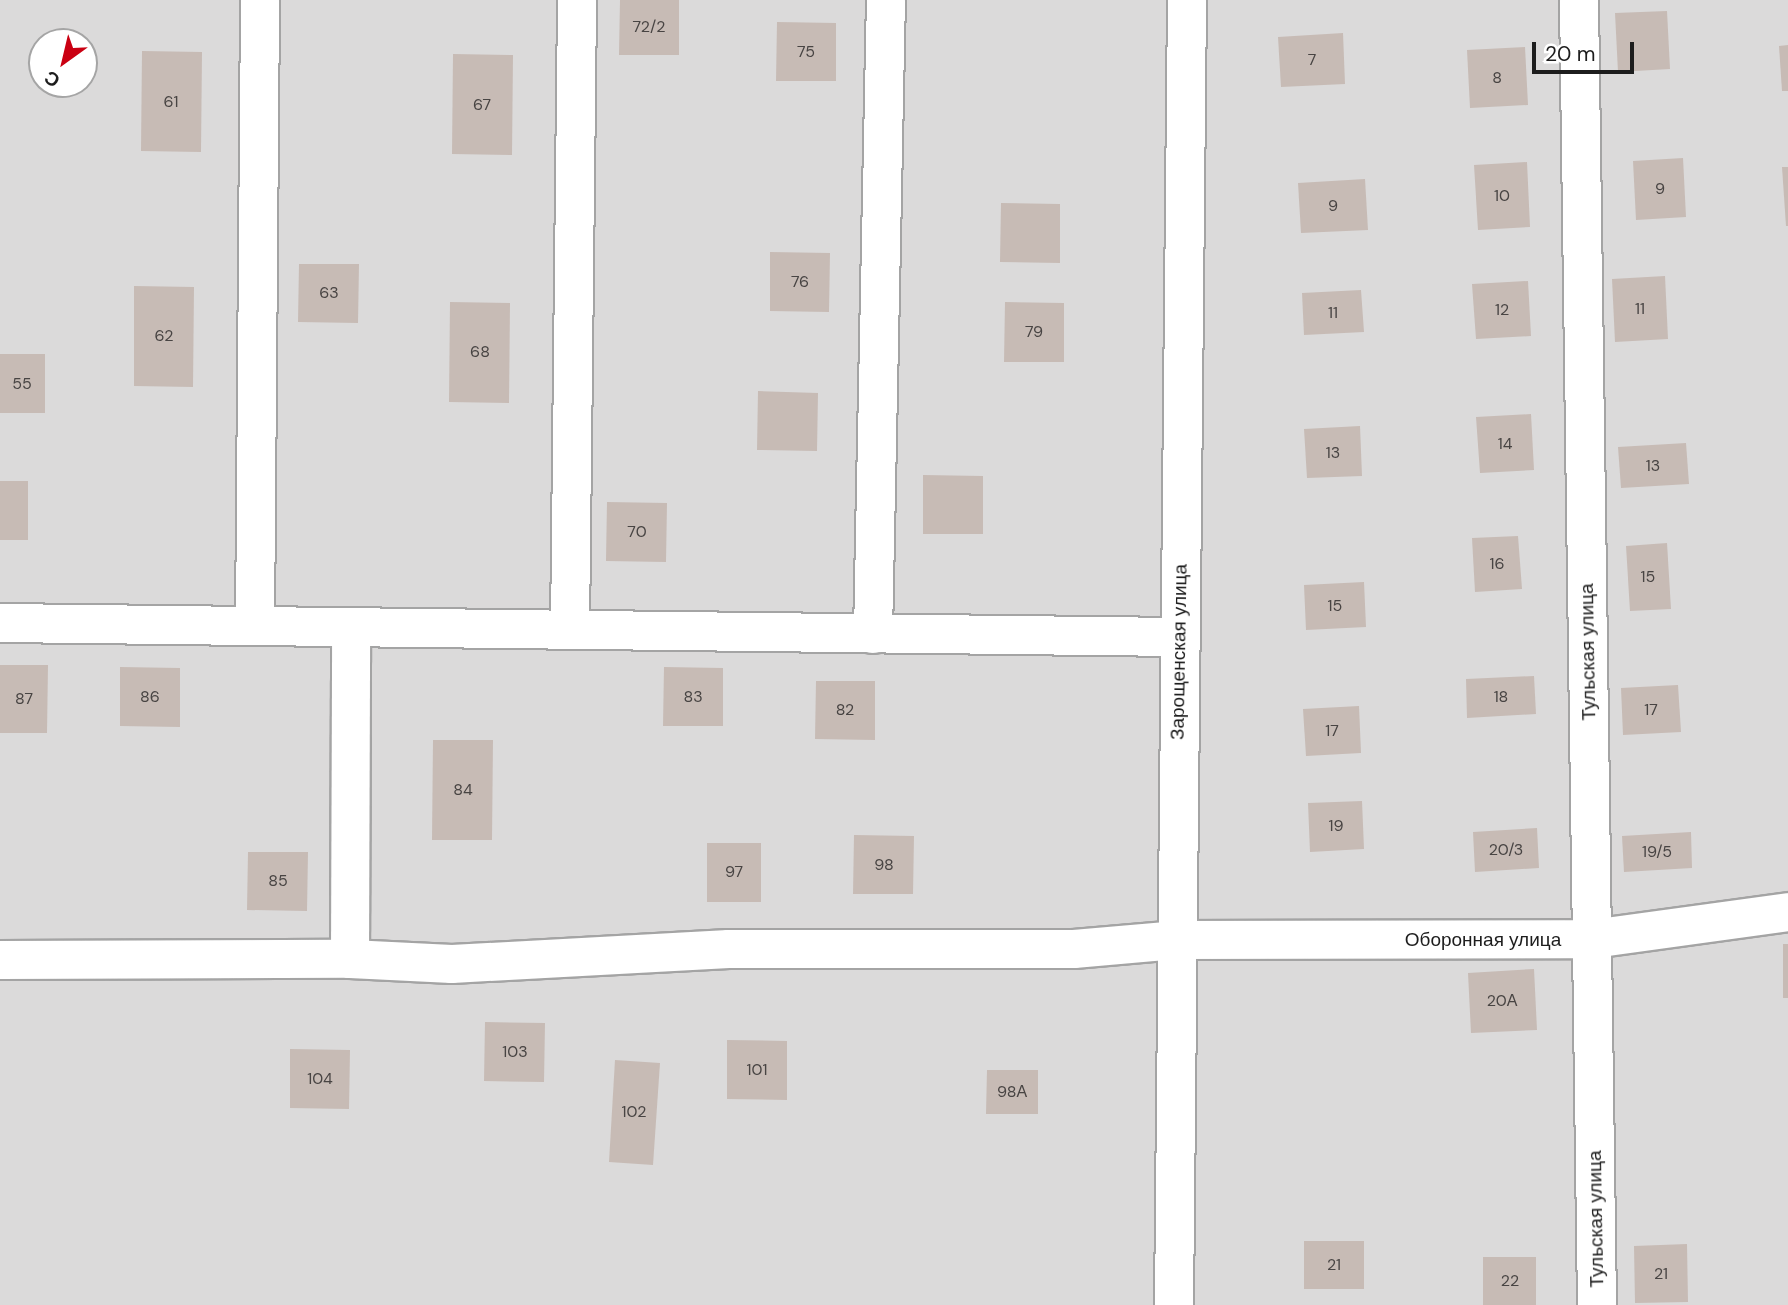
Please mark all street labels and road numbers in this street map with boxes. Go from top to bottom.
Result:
street label: Зарощенская улица [1166,564,1192,740]
street label: Тульская улица [1575,583,1601,721]
street label: Оборонная улица [1405,929,1561,951]
street label: Тульская улица [1583,1150,1609,1288]

